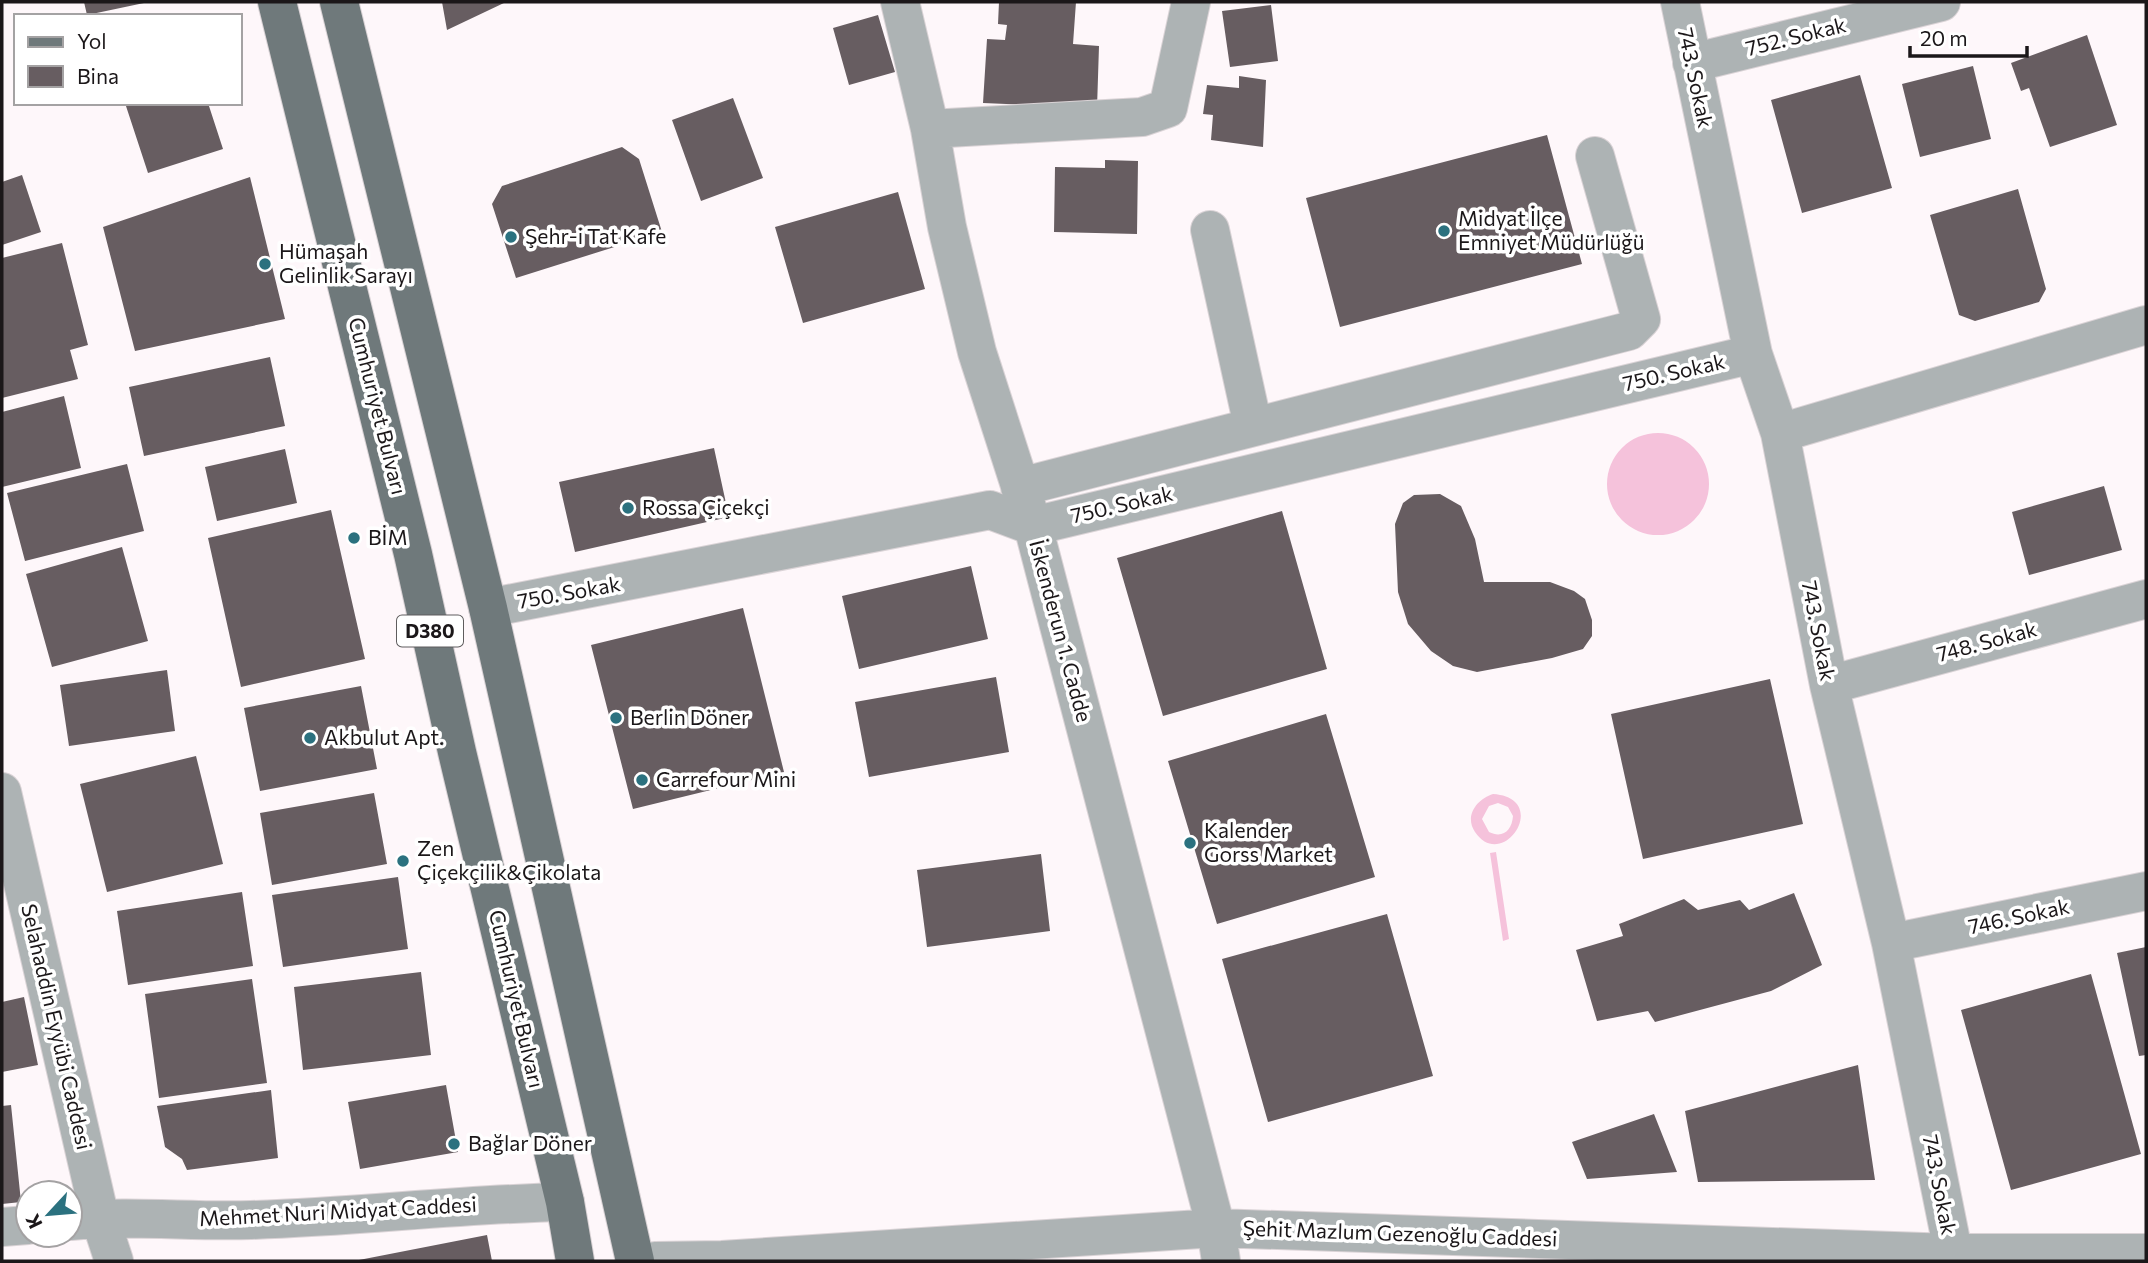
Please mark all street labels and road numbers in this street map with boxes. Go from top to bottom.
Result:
street label: 752. Sokak [1743,11,1848,60]
street label: 743. Sokak [1674,25,1719,130]
street label: Cumhuriyet Bulvarı [344,314,413,497]
street label: 750. Sokak [1620,348,1727,395]
street label: 750. Sokak [1068,480,1175,527]
street label: İskenderun 1. Cadde [1025,537,1098,724]
street label: 750. Sokak [515,570,622,613]
street label: 743. Sokak [1798,578,1841,683]
street label: 748. Sokak [1934,615,2039,666]
road number: D380 [397,616,463,646]
street label: 746. Sokak [1966,893,2071,938]
street label: Selahaddin Eyyübi Caddesi [17,901,98,1152]
street label: Cumhuriyet Bulvarı [485,907,550,1090]
street label: 743. Sokak [1919,1132,1962,1237]
street label: Mehmet Nuri Midyat Caddesi [198,1191,477,1230]
street label: Şehit Mazlum Gezenoğlu Caddesi [1242,1215,1558,1250]

